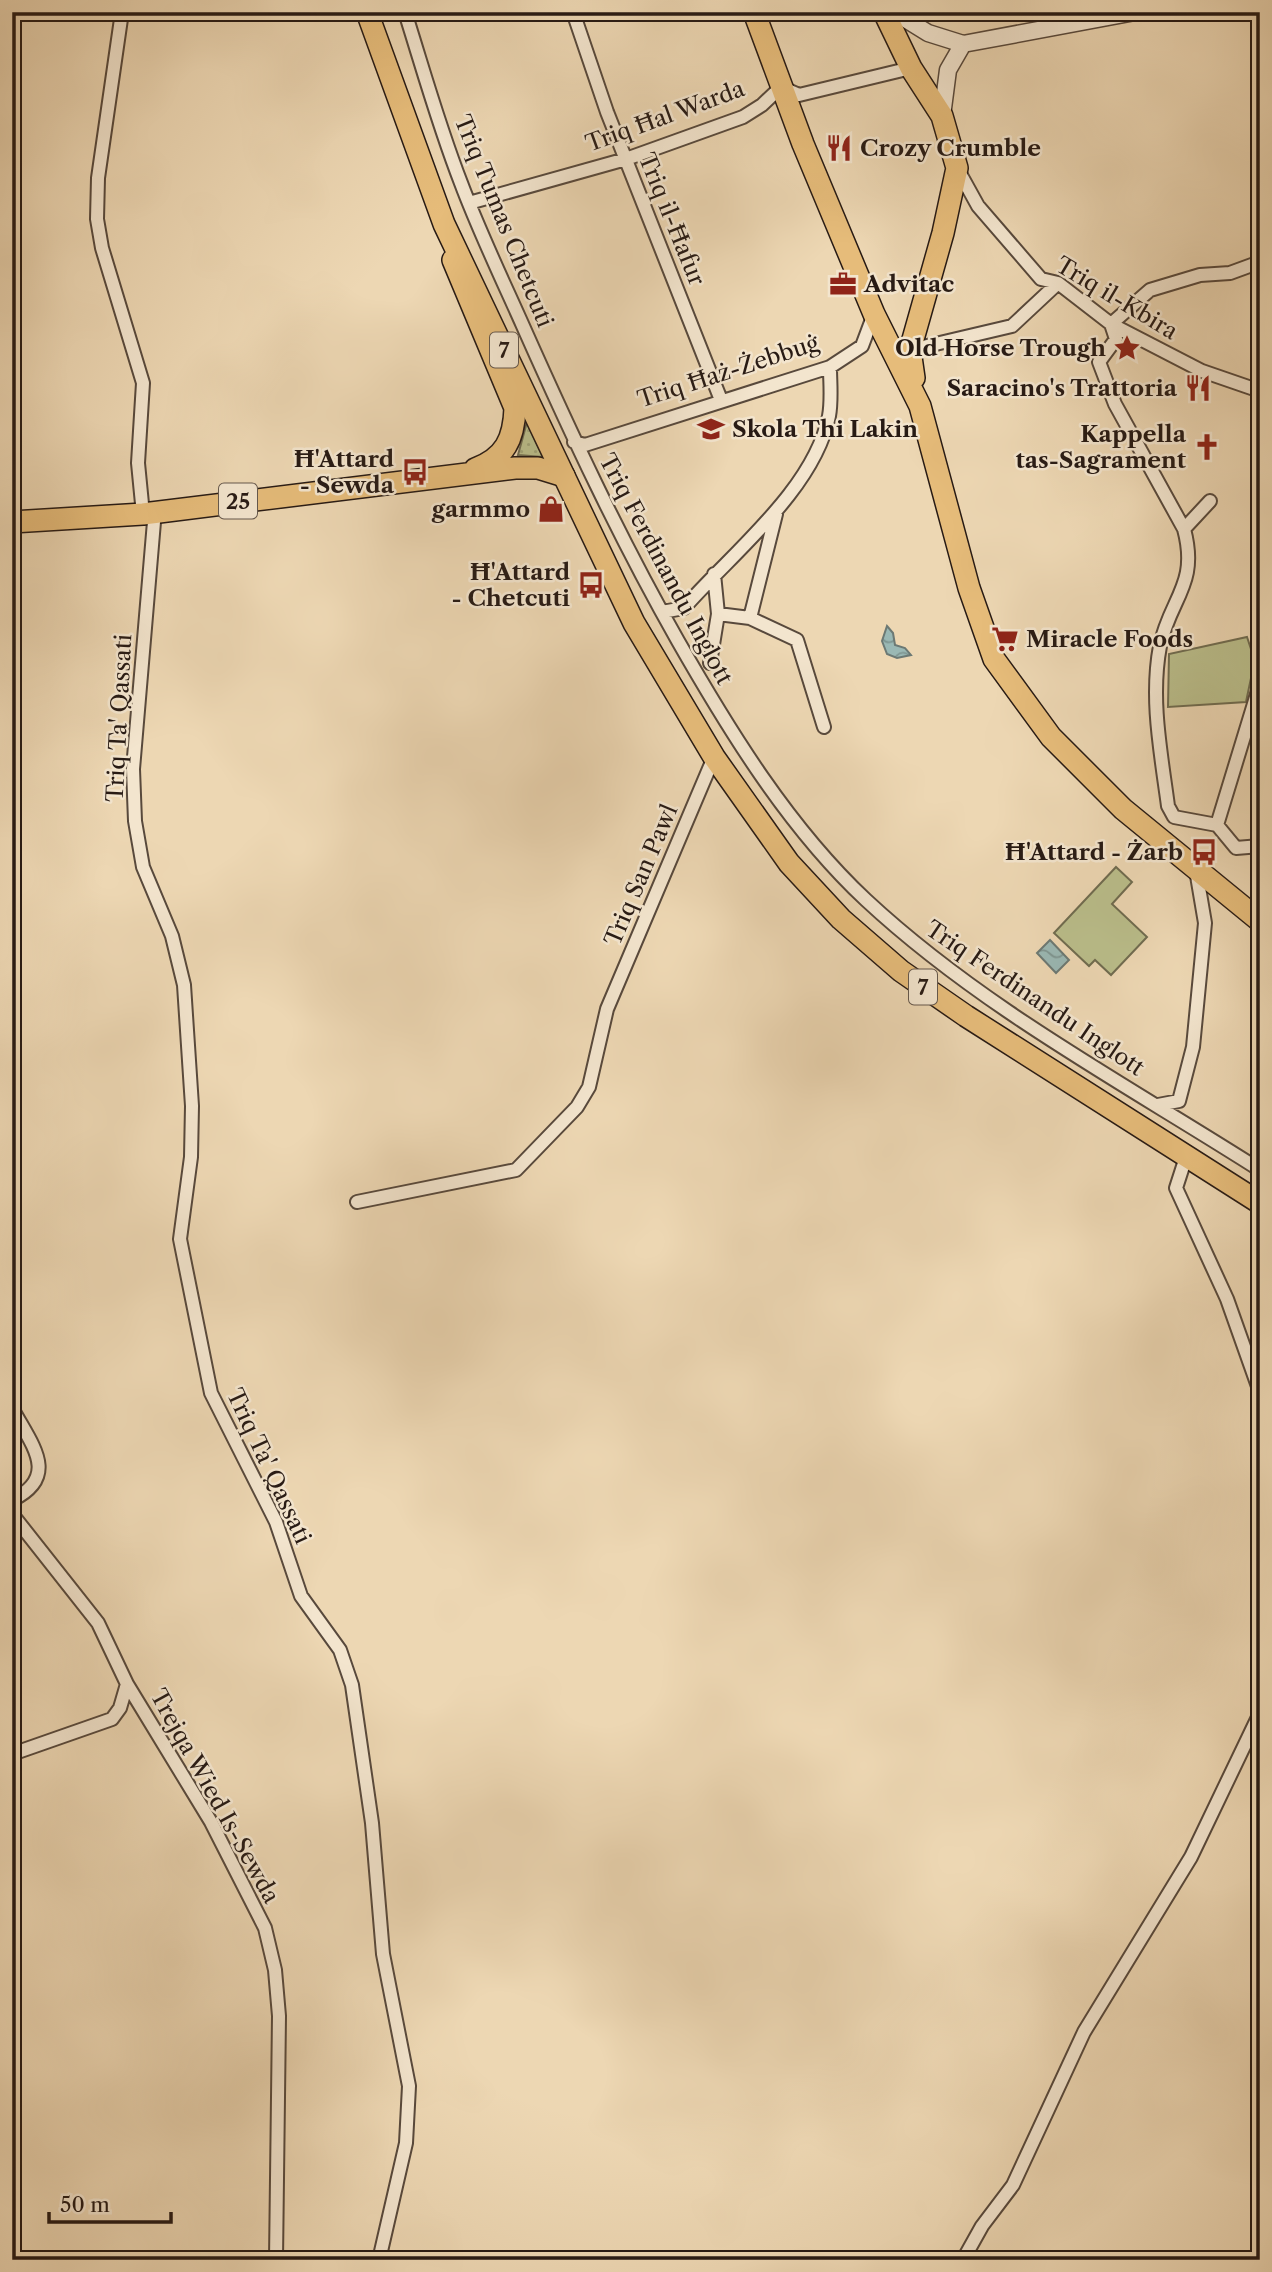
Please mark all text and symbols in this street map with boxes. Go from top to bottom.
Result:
street label: Triq Ħal Warda [582,74,749,158]
street label: Triq Tumas Chetcuti [449,111,559,331]
restaurant icon: Crozy Crumble [824,133,854,163]
place label: Crozy Crumble [860,134,1041,162]
street label: Triq il-Ħafur [633,149,711,290]
street label: Triq il-Kbira [1051,251,1184,346]
office icon: Advitac [828,269,858,299]
place label: Advitac [863,270,954,298]
street label: Triq Ħaż-Żebbuġ [634,328,823,413]
road number: 7 [490,332,518,368]
place icon: Old Horse Trough [1112,333,1142,363]
place label: Old Horse Trough [895,334,1106,362]
restaurant icon: Saracino's Trattoria [1183,373,1213,403]
place label: Saracino's Trattoria [946,374,1178,402]
school or university icon: Skola Thi Lakin [696,414,726,444]
place label: Skola Thi Lakin [732,415,918,443]
place label: Kappella tas-Sagrament [1015,420,1187,474]
church icon: Kappella tas-Sagrament [1192,432,1222,462]
place label: Ħ'Attard - Sewda [294,445,395,499]
street label: Triq Ferdinandu Inglott [593,449,739,689]
bus stop icon: Ħ'Attard - Sewda [400,457,430,487]
road number: 25 [219,484,257,518]
shop icon: garmmo [536,494,566,524]
place label: garmmo [431,495,530,523]
place label: Ħ'Attard - Chetcuti [451,558,571,612]
bus stop icon: Ħ'Attard - Chetcuti [576,570,606,600]
supermarket icon: Miracle Foods [990,624,1020,654]
place label: Miracle Foods [1026,625,1193,653]
street label: Triq Ta' Qassati [101,633,137,803]
street label: Triq San Pawl [599,800,683,950]
bus stop icon: Ħ'Attard - Żarb [1189,837,1219,867]
place label: Ħ'Attard - Żarb [1005,838,1183,866]
street label: Triq Ferdinandu Inglott [920,914,1150,1082]
road number: 7 [909,970,937,1004]
street label: Triq Ta' Qassati [221,1384,317,1548]
street label: Trejqa Wied Is-Sewda [144,1684,286,1909]
scale bar [49,2181,172,2225]
text: 50 m [60,2192,110,2217]

